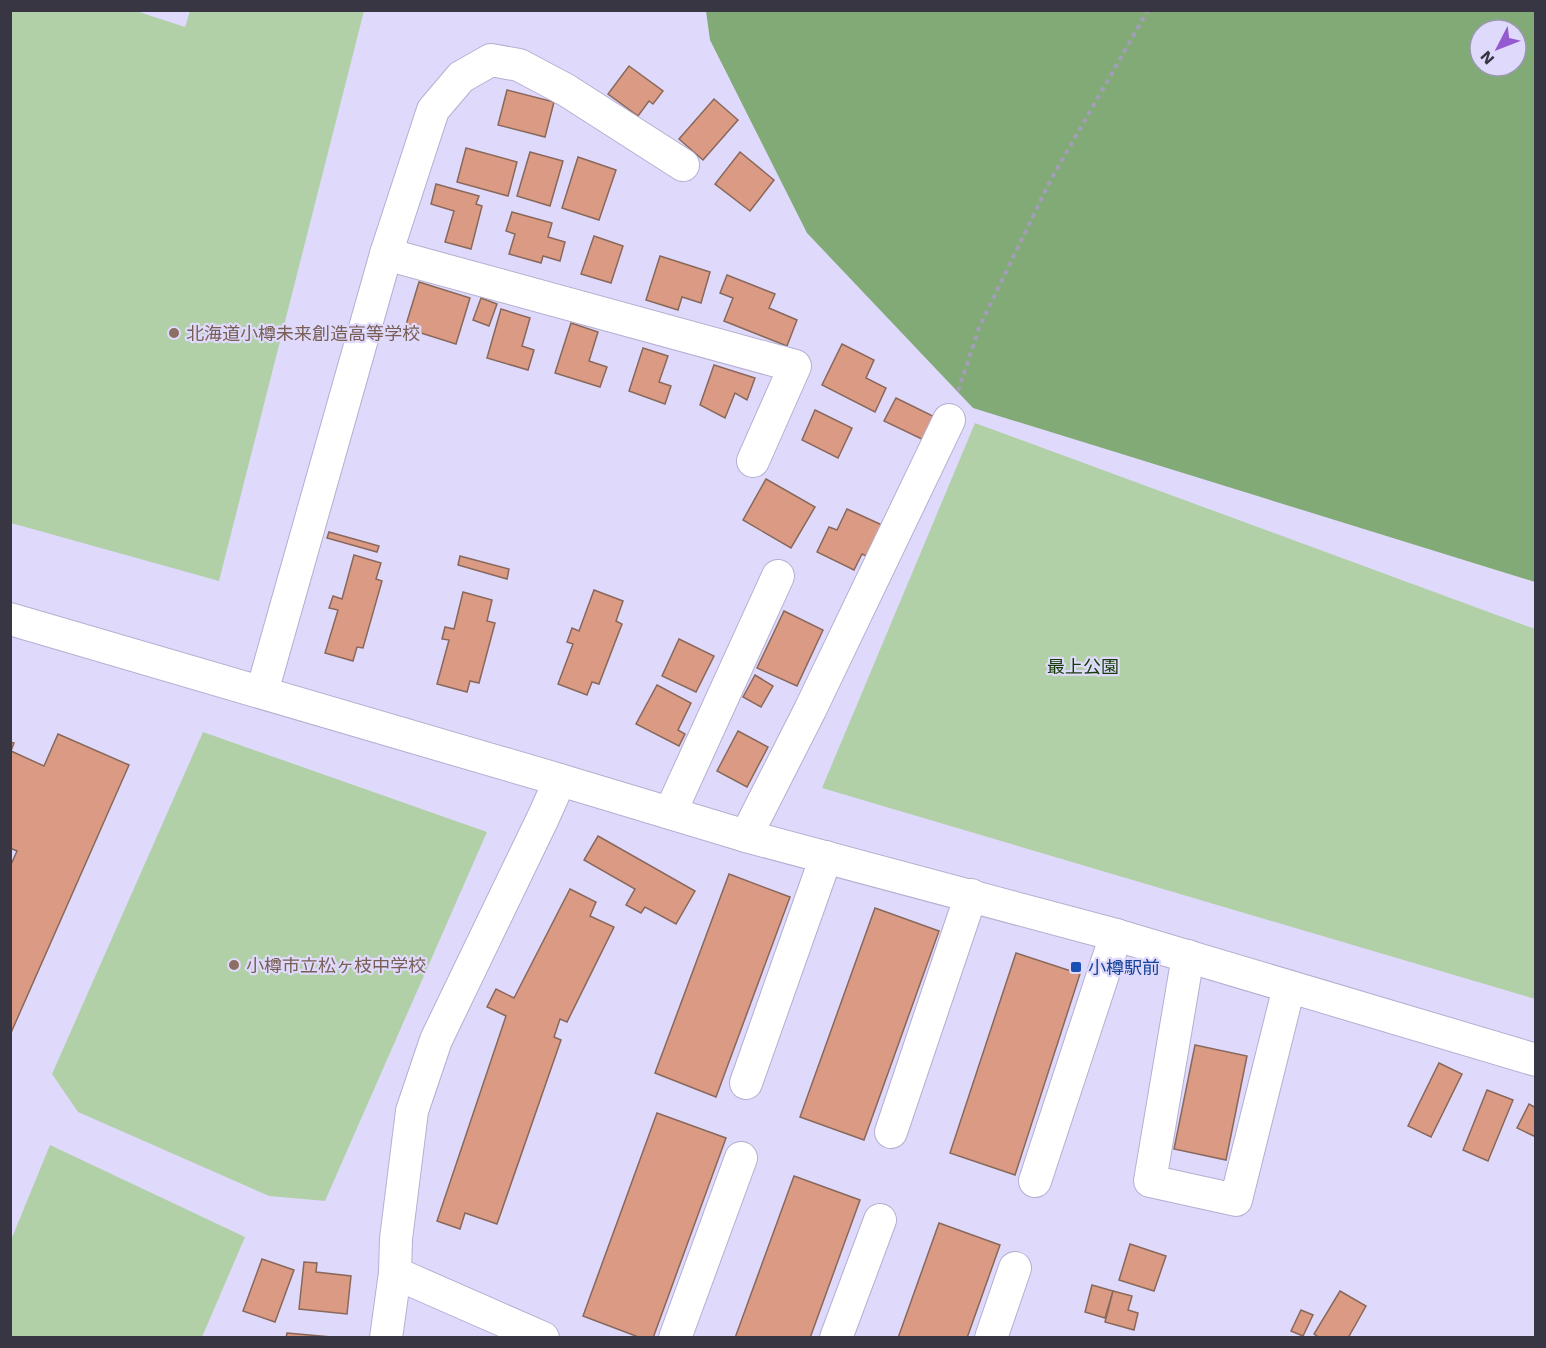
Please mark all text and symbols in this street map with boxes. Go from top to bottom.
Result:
north arrow [1468,18,1528,78]
text: N [1476,47,1498,68]
place label: 北海道小樽未来創造高等学校 [186,323,420,344]
marker: 北海道小樽未来創造高等学校 [167,326,181,340]
park label: 最上公園 [1047,656,1119,677]
place label: 小樽市立松ヶ枝中学校 [246,955,426,976]
place label: 小樽駅前 [1088,957,1160,978]
marker: 小樽市立松ヶ枝中学校 [227,958,241,972]
marker: 小樽駅前 [1069,960,1083,974]

